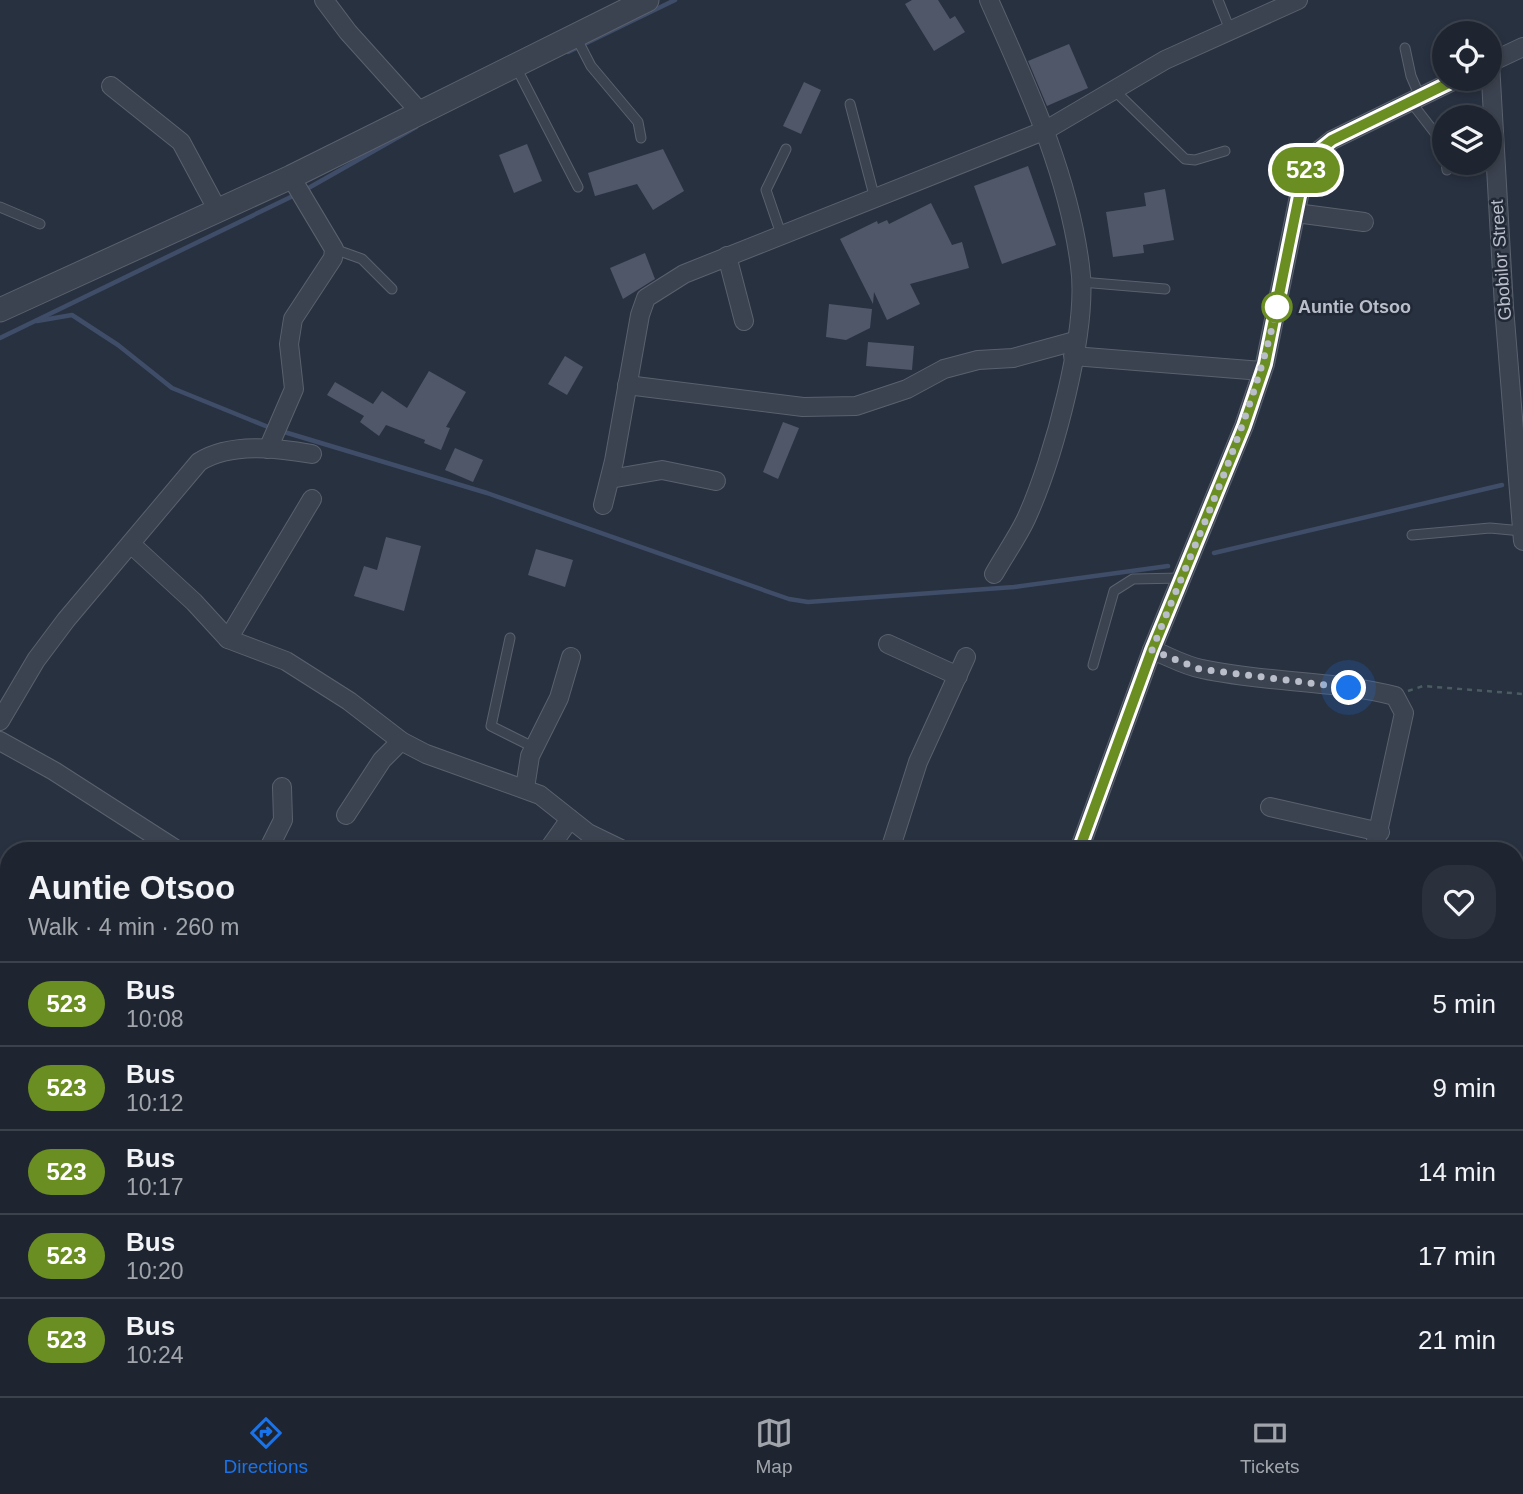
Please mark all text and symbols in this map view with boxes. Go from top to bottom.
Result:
map controls [1432,21,1502,175]
button: locate [1432,21,1502,91]
button: layers [1432,105,1502,175]
line badge: 523 [1266,147,1346,193]
text: 523 [1286,156,1326,183]
street label: Gbobilor Street [1487,199,1515,321]
marker: Auntie Otsoo [1262,292,1292,322]
place label: Auntie Otsoo [1298,297,1411,317]
your location [1331,670,1366,705]
button: heart [1422,865,1496,939]
text: Auntie Otsoo [28,869,235,906]
text: Walk · 4 min · 260 m [28,914,239,940]
text: Bus [126,975,175,1005]
text: 5 min [1432,989,1496,1019]
text: 523 [46,990,87,1017]
text: 10:08 [126,1006,184,1032]
text: Bus [126,1059,175,1089]
text: 9 min [1432,1073,1496,1103]
text: 523 [46,1074,87,1101]
text: 10:12 [126,1090,184,1116]
text: Bus [126,1143,175,1173]
text: 14 min [1418,1157,1496,1187]
text: 523 [46,1158,87,1185]
text: 10:17 [126,1174,184,1200]
text: Bus [126,1227,175,1257]
text: 17 min [1418,1241,1496,1271]
text: 523 [46,1242,87,1269]
text: 10:20 [126,1258,184,1284]
text: Bus [126,1311,175,1341]
text: 21 min [1418,1325,1496,1355]
text: 523 [46,1326,87,1353]
text: 10:24 [126,1342,184,1368]
tab: Directions [224,1414,308,1478]
tab: Map [755,1414,793,1478]
tab: Tickets [1240,1414,1299,1478]

